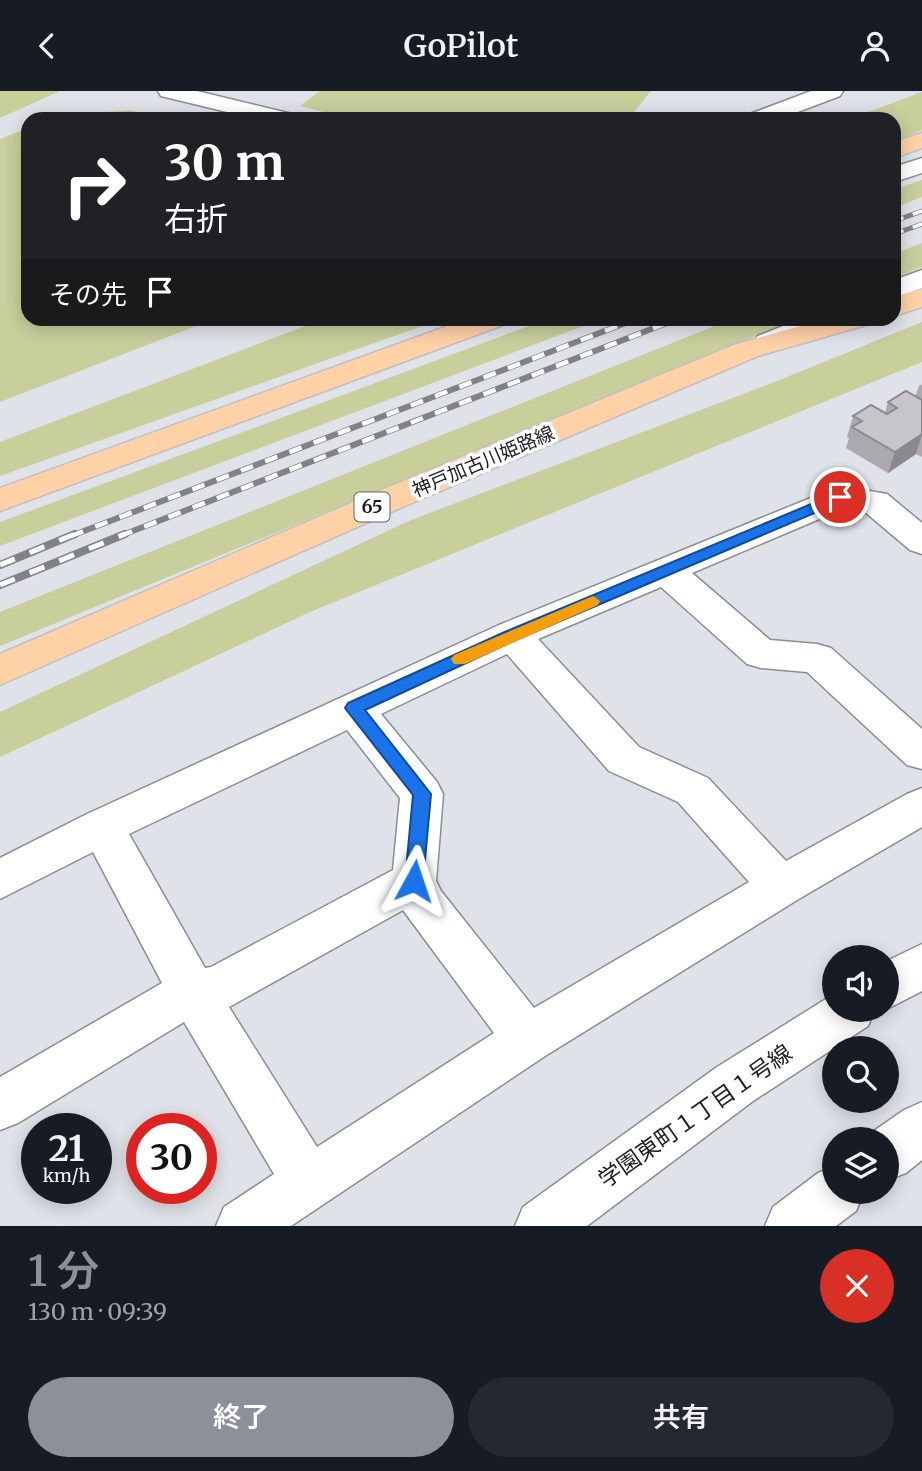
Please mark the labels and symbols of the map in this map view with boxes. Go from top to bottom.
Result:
street label: 神戸加古川姫路線 [408,420,558,502]
pin [810,467,870,527]
road number: 65 [354,493,390,521]
position arrow [377,844,451,918]
street label: 学園東町１丁目１号線 [592,1038,797,1193]
speed limit sign: 30 [126,1113,217,1204]

